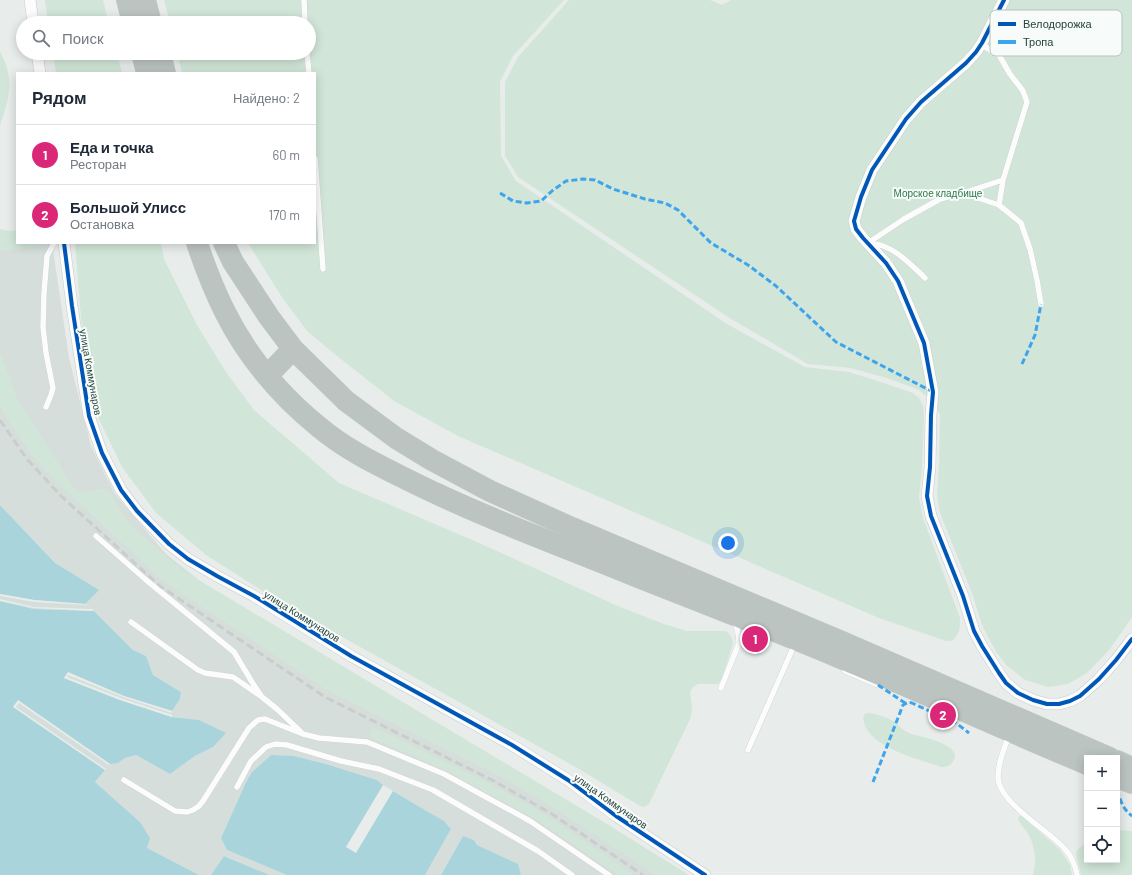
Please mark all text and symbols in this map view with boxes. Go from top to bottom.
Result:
legend [990,10,1122,56]
search box [16,16,316,60]
text: Велодорожка [1023,17,1093,30]
icon: search [30,27,52,49]
text: Поиск [62,29,104,47]
text: Тропа [1023,35,1054,48]
text: Рядом [32,87,87,107]
text: Найдено: 2 [233,90,300,106]
text: Еда и точка [70,138,154,156]
text: 1 [43,147,47,163]
text: 60 m [273,147,300,163]
text: Ресторан [70,156,127,172]
park label: Морское кладбище [894,187,983,199]
text: Большой Улисс [70,198,186,216]
text: 2 [41,207,49,223]
text: 170 m [269,207,300,223]
text: Остановка [70,216,134,232]
street label: улица Коммунаров [78,328,104,416]
your location [718,533,738,553]
street label: улица Коммунаров [262,588,342,644]
pin: 1 [742,624,768,654]
pin: 2 [930,700,956,730]
map controls [1084,755,1120,863]
button: + [1084,755,1120,791]
street label: улица Коммунаров [572,771,650,831]
button: − [1084,791,1120,827]
button: locate [1084,827,1120,863]

